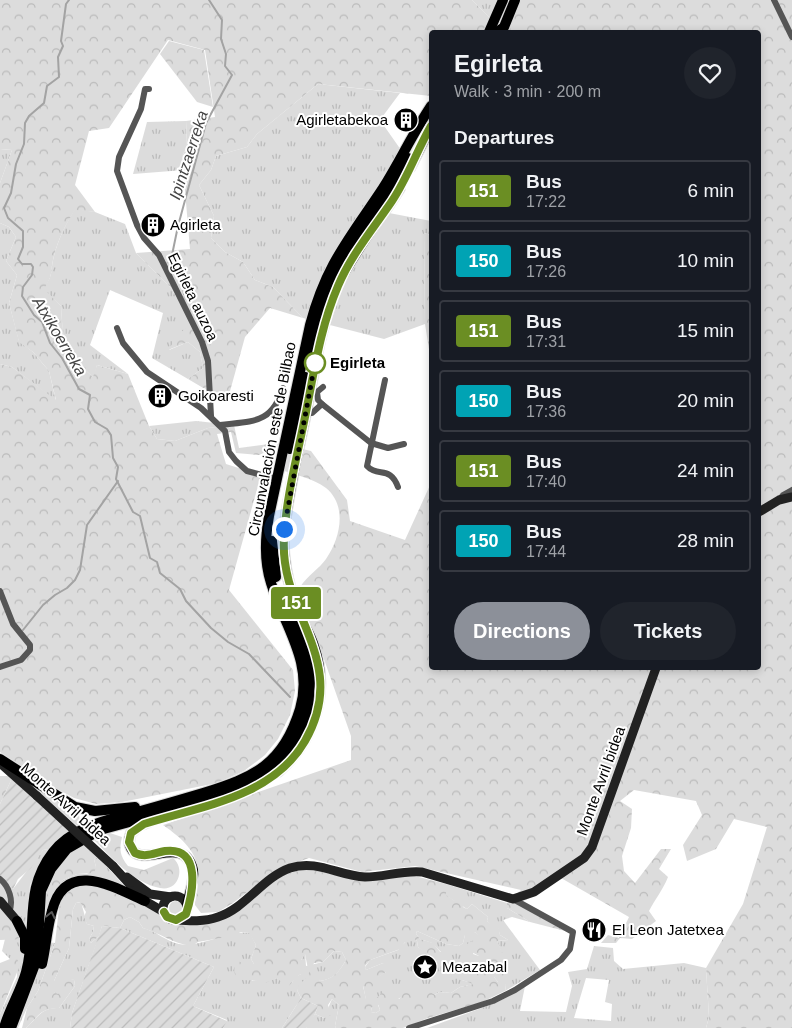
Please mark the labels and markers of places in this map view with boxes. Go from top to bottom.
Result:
building icon: Agirletabekoa [393,107,419,133]
place label: Agirletabekoa [296,111,389,128]
building icon: Agirleta [140,212,166,238]
place label: Agirleta [170,216,222,233]
marker: Egirleta [304,352,326,374]
place label: Egirleta [330,354,386,371]
building icon: Goikoaresti [147,383,173,409]
place label: Goikoaresti [178,387,254,404]
restaurant icon: El Leon Jatetxea [581,917,607,943]
place label: El Leon Jatetxea [612,921,724,938]
place icon: Meazabal [412,954,438,980]
place label: Meazabal [442,958,507,975]

